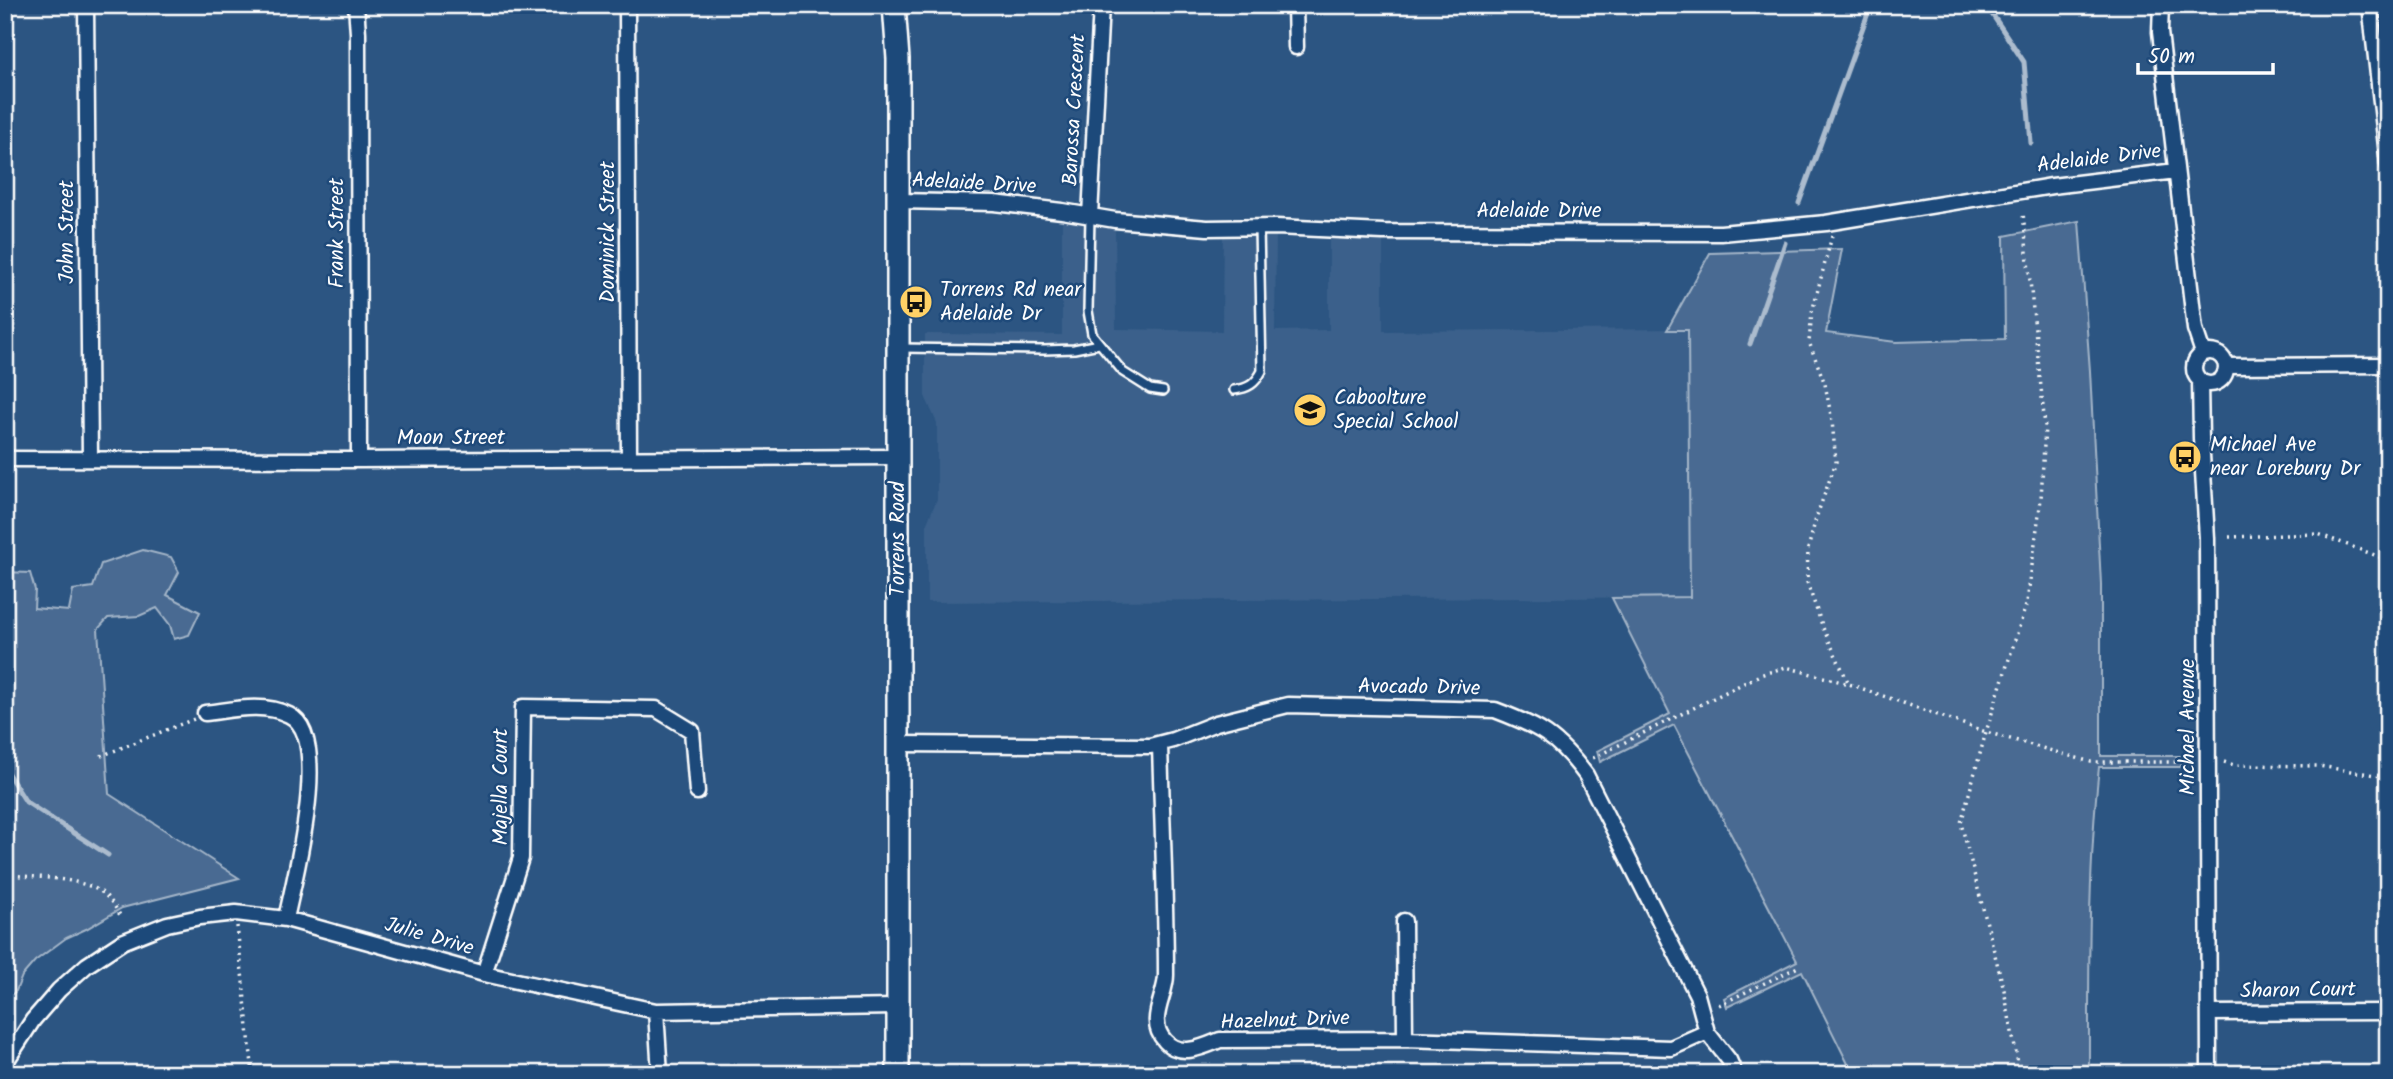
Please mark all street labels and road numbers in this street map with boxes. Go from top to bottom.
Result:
street label: Barossa Crescent [1055,32,1095,187]
street label: Adelaide Drive [2035,135,2164,183]
street label: Dominick Street [592,160,625,303]
street label: Adelaide Drive [911,164,1038,204]
street label: Frank Street [321,177,354,288]
street label: John Street [51,179,84,284]
street label: Adelaide Drive [1477,195,1602,228]
street label: Moon Street [397,422,506,455]
street label: Torrens Road [882,481,915,596]
street label: Michael Avenue [2172,658,2205,795]
street label: Avocado Drive [1357,670,1481,706]
street label: Majella Court [485,728,518,846]
street label: Julie Drive [380,908,478,966]
street label: Sharon Court [2240,973,2357,1009]
street label: Hazelnut Drive [1220,1002,1351,1040]

